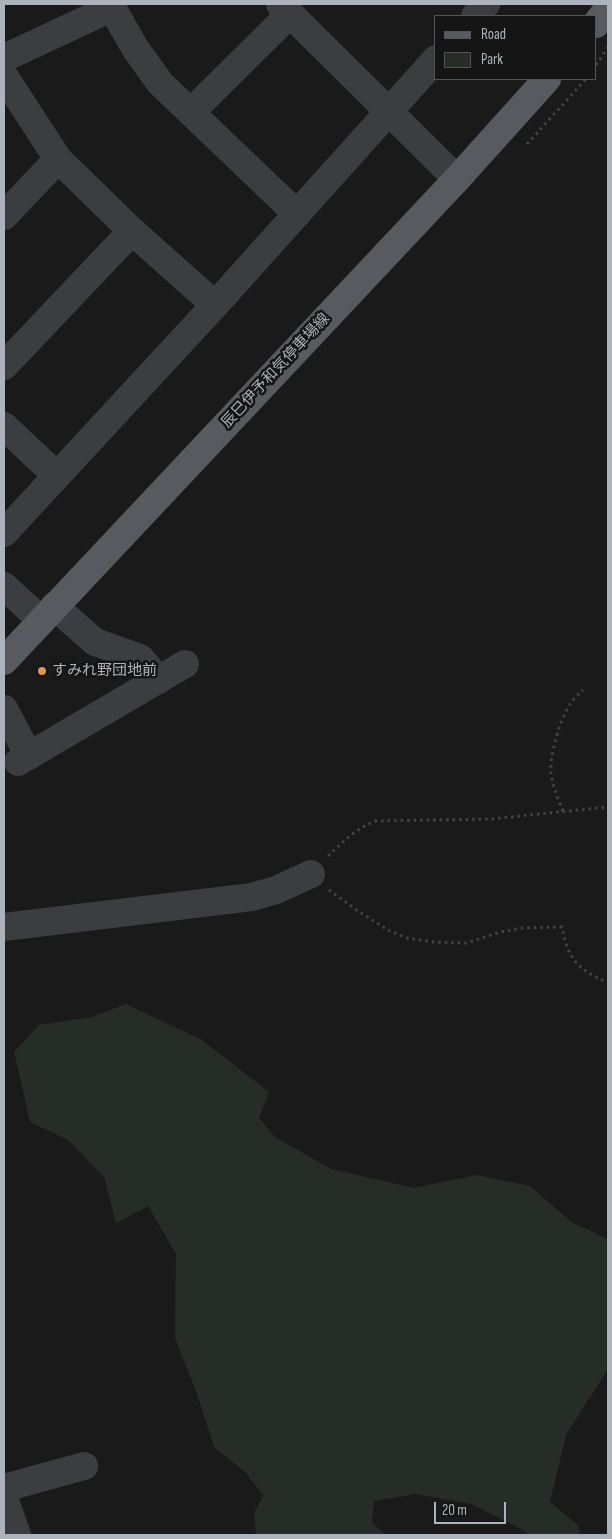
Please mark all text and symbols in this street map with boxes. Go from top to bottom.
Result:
legend [434,15,597,80]
text: Road [481,25,506,44]
text: Park [481,50,503,69]
street label: 辰巳伊予和気停車場線 [218,310,334,432]
place label: すみれ野団地前 [52,662,157,680]
marker: すみれ野団地前 [36,665,48,677]
scale bar [437,1492,510,1524]
text: 20 m [442,1501,467,1520]

